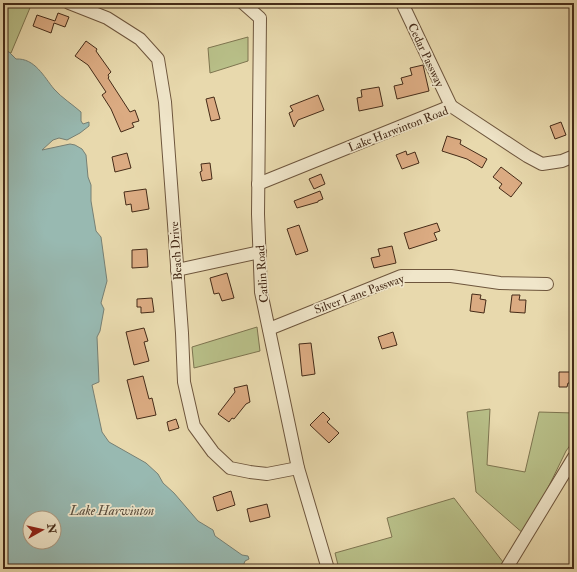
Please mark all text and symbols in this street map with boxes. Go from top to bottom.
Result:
street label: Cedar Passway [404,21,447,90]
street label: Lake Harwinton Road [346,103,450,155]
street label: Beach Drive [167,221,186,281]
street label: Catlin Road [253,245,272,303]
street label: Silver Lane Passway [312,271,407,318]
water label: Lake Harwinton [69,503,154,519]
north arrow [22,510,62,550]
text: N [44,522,59,536]

